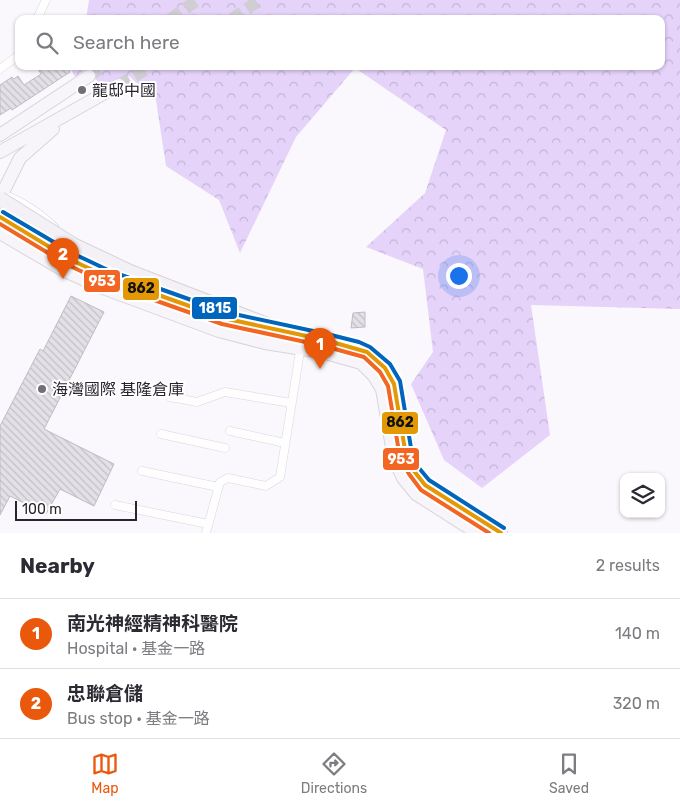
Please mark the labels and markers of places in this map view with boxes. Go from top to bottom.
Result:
place label: 龍邸中國 [92,81,156,100]
marker: 龍邸中國 [76,84,88,96]
pin: 2 [47,238,79,279]
pin: 1 [304,328,336,369]
place label: 海灣國際 基隆倉庫 [52,380,184,399]
marker: 海灣國際 基隆倉庫 [36,383,48,395]

